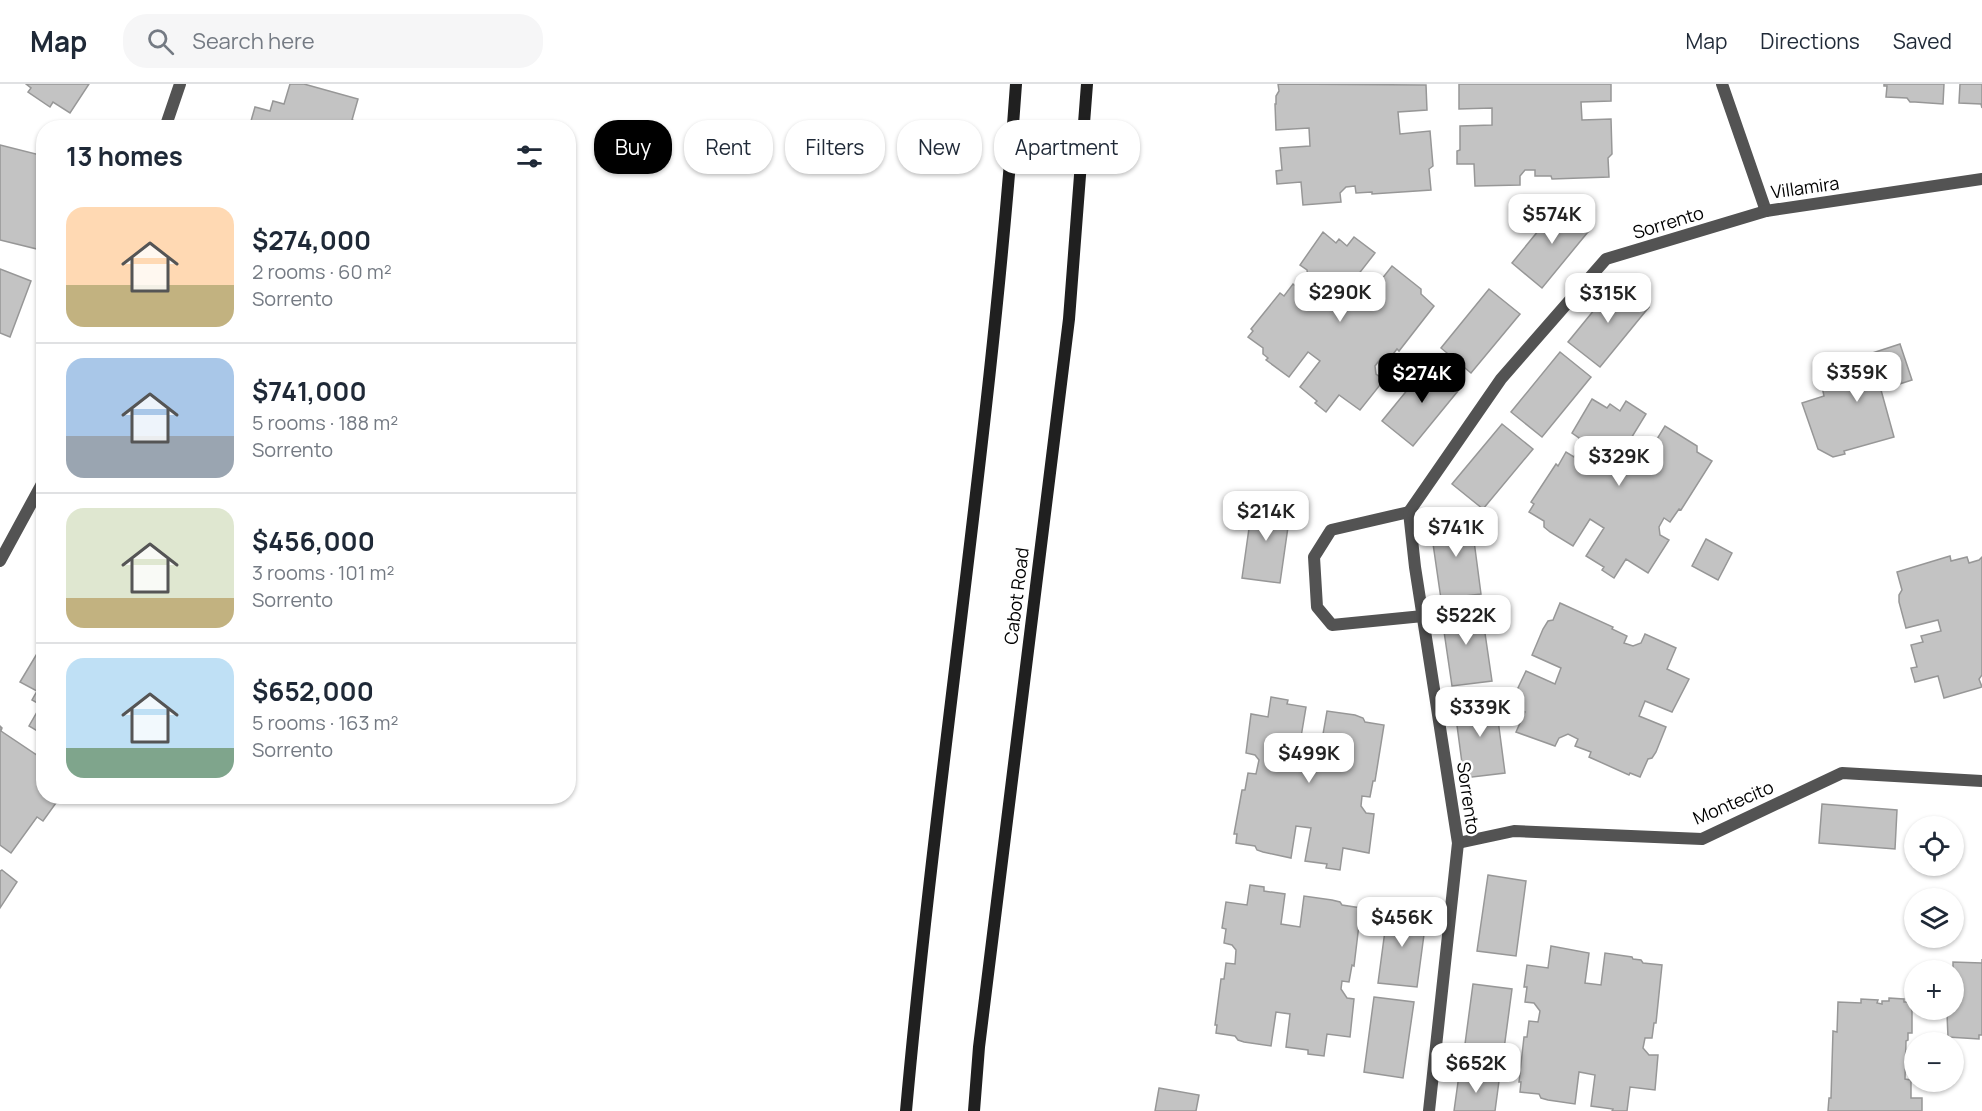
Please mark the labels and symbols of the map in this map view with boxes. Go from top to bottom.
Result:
street label: Villamira [1769,170,1841,204]
pin: $574K [1510,194,1594,245]
street label: Sorrento [1630,200,1706,244]
pin: $290K [1298,272,1382,323]
pin: $315K [1566,273,1650,324]
pin: $359K [1815,352,1899,403]
pin: $274K [1380,353,1464,404]
pin: $329K [1577,436,1661,487]
pin: $214K [1224,491,1308,542]
pin: $741K [1414,507,1498,558]
street label: Cabot Road [998,546,1034,646]
pin: $522K [1424,595,1508,646]
pin: $339K [1438,687,1522,738]
pin: $499K [1267,733,1351,784]
street label: Sorrento [1452,760,1486,836]
street label: Montecito [1689,774,1777,830]
pin: $456K [1360,897,1444,948]
pin: $652K [1434,1043,1518,1094]

